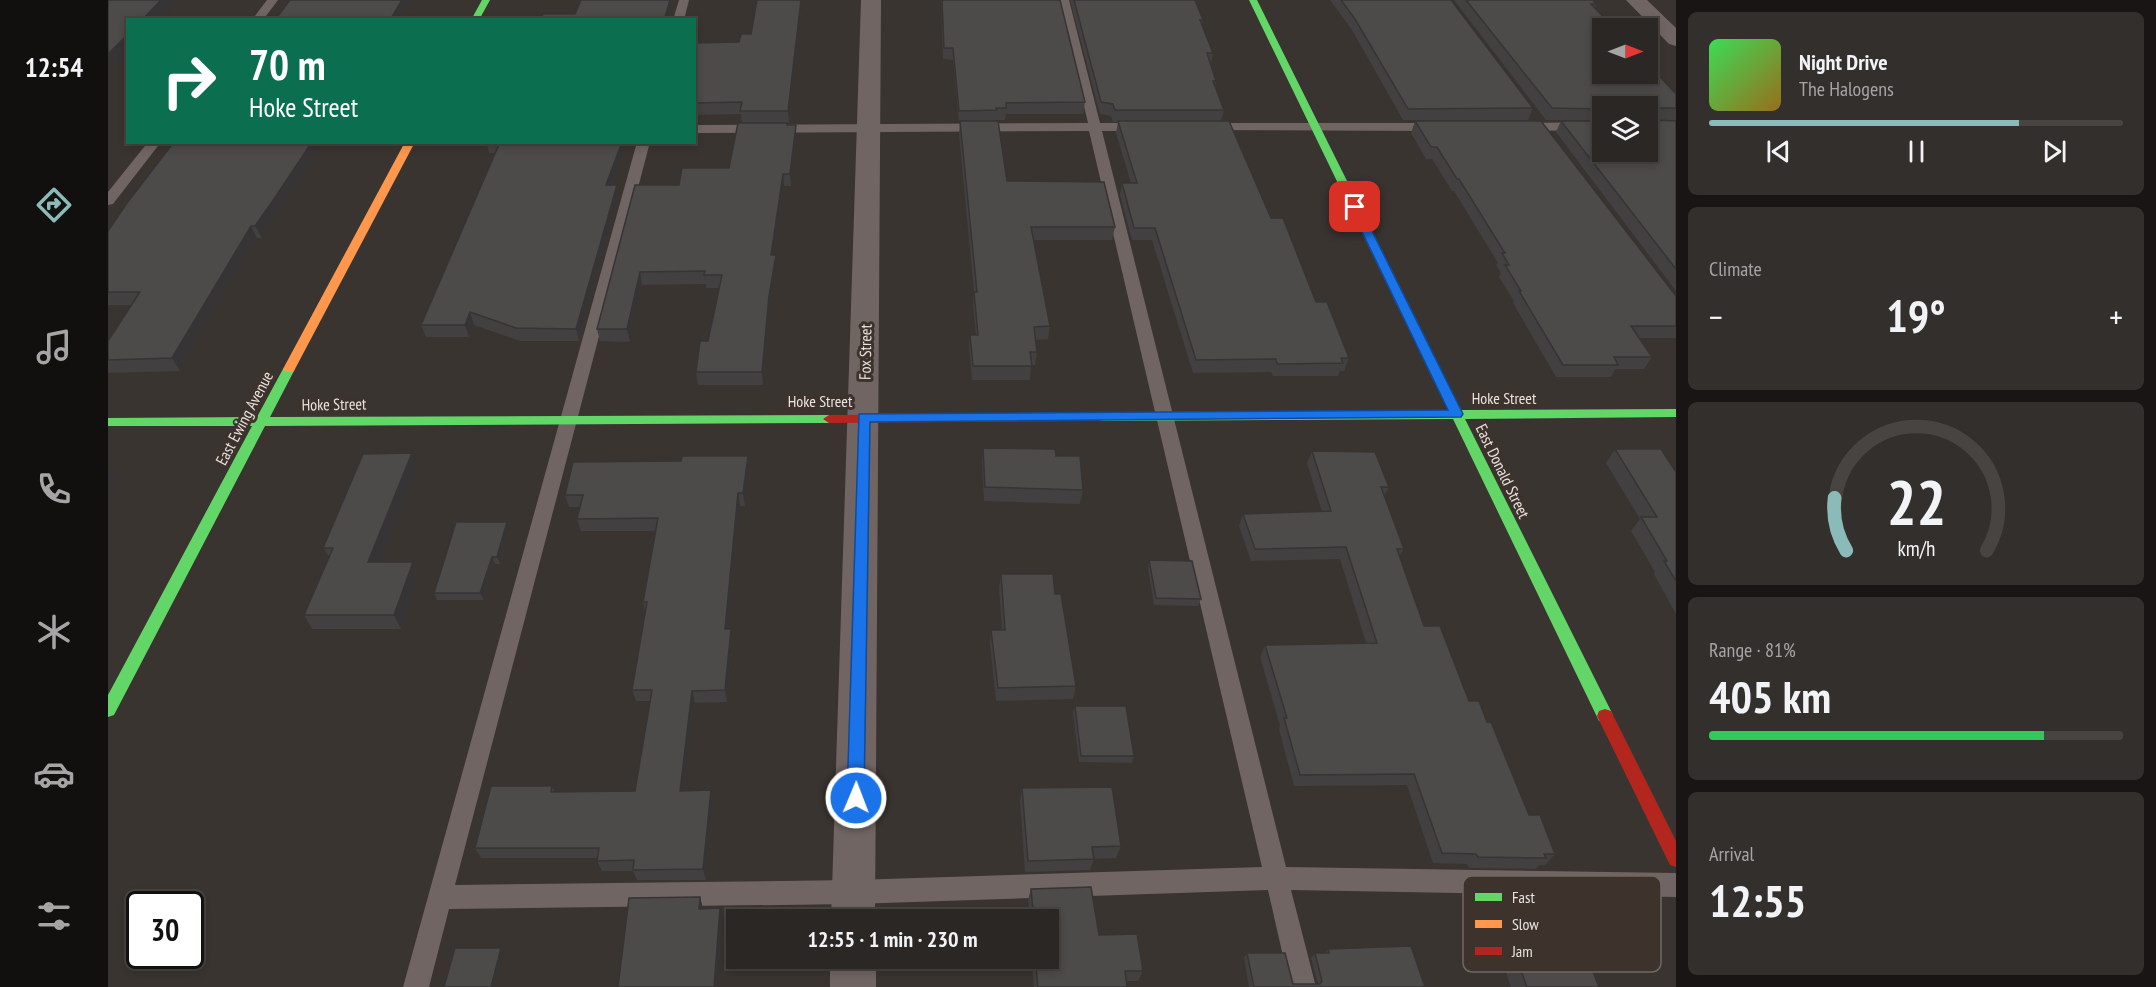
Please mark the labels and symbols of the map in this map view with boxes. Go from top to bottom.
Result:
north arrow [1592,18,1658,84]
pin [1329,181,1380,232]
street label: Fox Street [855,323,875,380]
street label: East Ewing Avenue [211,368,277,468]
street label: Hoke Street [1472,388,1537,408]
street label: Hoke Street [788,391,853,411]
street label: Hoke Street [302,393,367,415]
street label: East Donald Street [1472,421,1535,522]
position arrow [824,766,888,830]
legend [1463,876,1661,972]
text: Fast [1512,887,1535,907]
speed limit sign: 30 [126,891,204,969]
text: Slow [1512,914,1539,934]
text: Jam [1511,941,1533,961]

